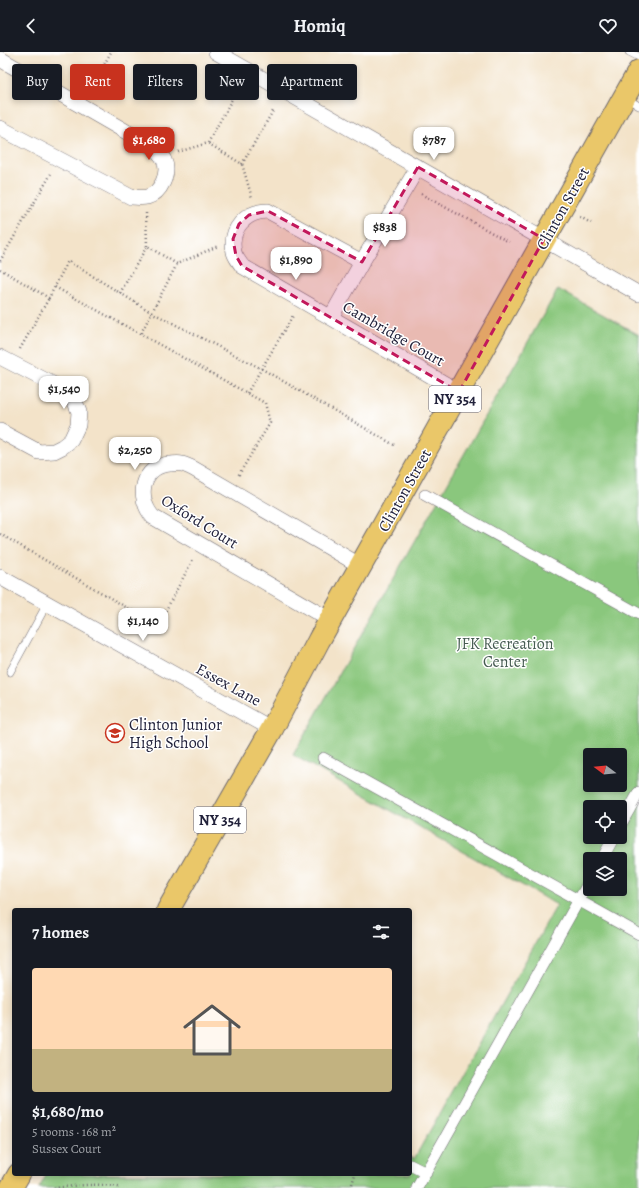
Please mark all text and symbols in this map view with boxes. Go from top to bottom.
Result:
text: Homiq [293,14,346,38]
icon: back [20,15,42,37]
icon: heart [597,15,619,37]
chip: Buy [12,64,62,100]
chip: Rent [70,64,125,100]
chip: Filters [133,64,197,100]
chip: New [205,64,259,100]
chip: Apartment [267,64,357,100]
pin: $1,680 [116,127,182,161]
pin: $787 [410,127,458,161]
text: $1,680 [132,131,166,148]
text: $787 [422,131,446,148]
street label: Clinton Street [531,163,595,254]
pin: $838 [361,214,409,248]
text: $838 [373,218,397,235]
pin: $1,890 [263,247,329,281]
text: $1,890 [279,251,313,268]
street label: Cambridge Court [339,296,448,372]
pin: $1,540 [31,376,97,410]
text: $1,540 [48,380,80,397]
road number: NY 354 [429,386,481,412]
pin: $2,250 [102,437,168,471]
text: $2,250 [118,441,152,458]
street label: Clinton Street [373,445,437,536]
street label: Oxford Court [157,489,242,554]
pin: $1,140 [110,608,176,642]
text: $1,140 [127,612,159,629]
park label: JFK Recreation Center [457,633,554,673]
street label: Essex Lane [192,658,265,712]
place label: Clinton Junior High School [129,714,222,754]
school or university icon: Clinton Junior High School [104,722,126,744]
north arrow [583,748,627,792]
map controls [583,748,627,896]
button: locate [583,800,627,844]
road number: NY 354 [194,807,246,833]
button: layers [583,852,627,896]
text: 7 homes [32,921,89,944]
icon: filters [370,921,392,943]
icon: home [176,994,248,1066]
text: $1,680/mo [32,1100,104,1123]
text: 5 rooms · 168 m² [32,1123,116,1140]
text: Sussex Court [32,1140,101,1157]

